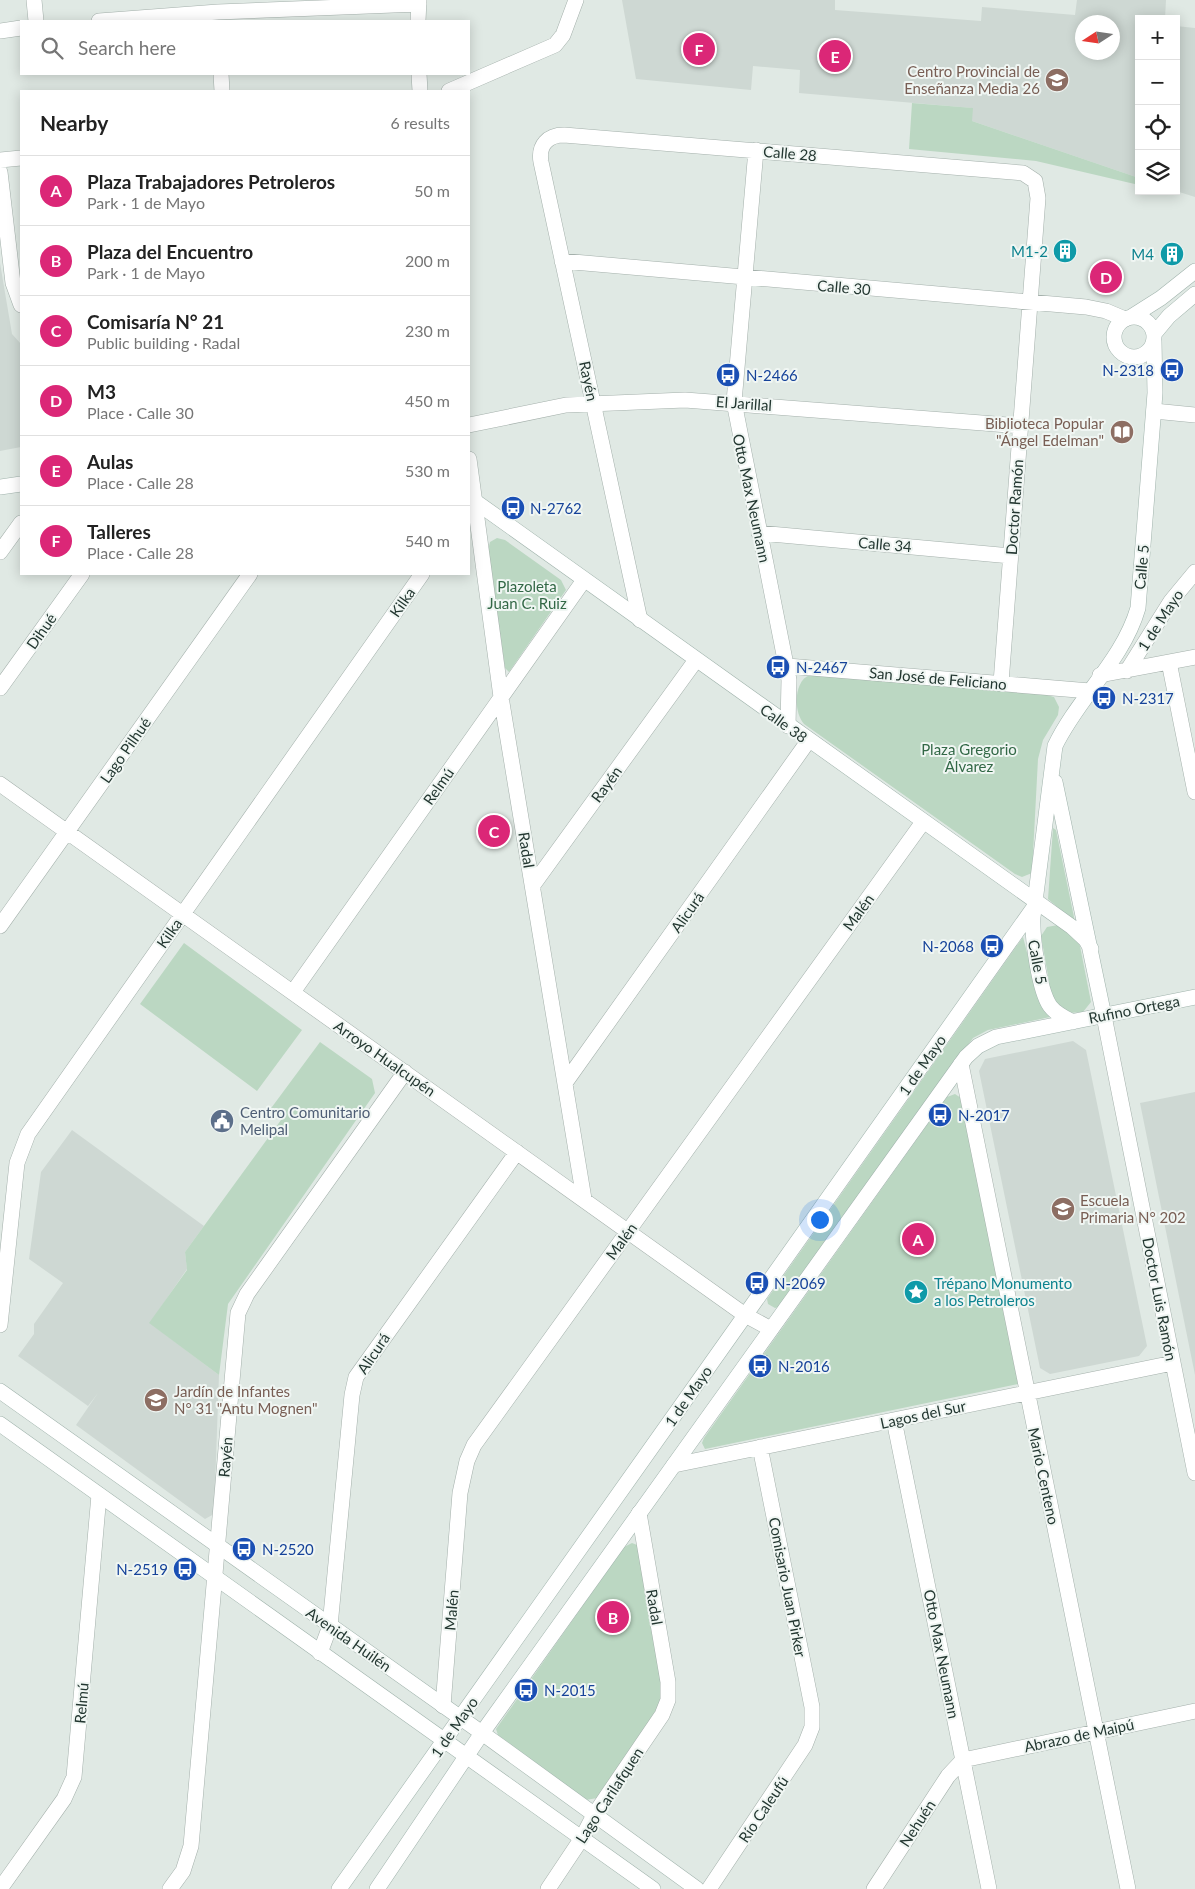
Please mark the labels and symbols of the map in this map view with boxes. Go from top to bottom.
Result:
north arrow [1075,15,1120,60]
pin: F [683,30,715,68]
pin: E [819,37,851,75]
place label: Centro Provincial de Enseñanza Media 26 [904,62,1040,97]
school or university icon: Centro Provincial de Enseñanza Media 26 [1044,67,1070,93]
street label: Calle 28 [762,142,818,164]
building icon: M1-2 [1052,238,1078,264]
building icon: M4 [1159,241,1185,267]
place label: M1-2 [1011,242,1048,260]
place label: M4 [1131,245,1154,263]
pin: D [1090,258,1122,296]
street label: Calle 30 [816,276,872,298]
bus stop icon: N-2318 [1159,357,1185,383]
street label: Rayén [576,359,602,403]
place label: N-2318 [1102,361,1154,379]
bus stop icon: N-2466 [715,362,741,388]
place label: N-2466 [746,366,798,384]
street label: El Jarillal [715,392,773,414]
place label: Biblioteca Popular "Ángel Edelman" [985,414,1105,449]
library icon: Biblioteca Popular "Ángel Edelman" [1109,419,1135,445]
street label: Otto Max Neumann [730,432,774,564]
street label: Doctor Ramón [1002,459,1026,555]
bus stop icon: N-2762 [500,495,526,521]
place label: N-2762 [530,499,582,517]
street label: Calle 34 [857,533,913,555]
street label: Calle 5 [1130,544,1152,590]
park label: Plazoleta Juan C. Ruiz [487,577,567,612]
street label: Kilka [385,584,419,620]
street label: 1 de Mayo [1133,586,1187,654]
street label: Dihué [22,610,60,652]
bus stop icon: N-2467 [765,654,791,680]
place label: N-2467 [796,658,848,676]
street label: San José de Feliciano [868,663,1008,693]
bus stop icon: N-2317 [1091,685,1117,711]
place label: N-2317 [1122,689,1174,707]
street label: Calle 38 [757,700,811,746]
street label: Lago Pilhué [96,714,154,786]
park label: Plaza Gregorio Álvarez [921,740,1017,775]
street label: Rayén [587,762,625,806]
street label: Relmú [419,764,457,808]
pin: C [478,812,510,850]
street label: Radal [515,831,539,869]
street label: Alicurá [667,888,707,936]
street label: Malén [839,890,877,934]
street label: Kilka [152,915,186,951]
bus stop icon: N-2068 [979,933,1005,959]
place label: N-2068 [922,937,974,955]
street label: Calle 5 [1025,938,1051,986]
street label: Rufino Ortega [1087,991,1181,1027]
street label: Arroyo Hualcupén [331,1016,439,1100]
street label: 1 de Mayo [895,1031,949,1099]
bus stop icon: N-2017 [927,1102,953,1128]
place label: Centro Comunitario Melipal [240,1103,370,1138]
place label: N-2017 [958,1106,1010,1124]
public building icon: Centro Comunitario Melipal [209,1108,235,1134]
place label: Escuela Primaria N° 202 [1080,1191,1186,1226]
school or university icon: Escuela Primaria N° 202 [1050,1196,1076,1222]
your location [807,1207,833,1233]
street label: Malén [602,1219,640,1263]
pin: A [902,1220,934,1258]
street label: Doctor Luis Ramón [1139,1236,1181,1362]
bus stop icon: N-2069 [744,1270,770,1296]
place label: N-2069 [774,1274,826,1292]
place label: Trépano Monumento a los Petroleros [934,1274,1072,1309]
place icon: Trépano Monumento a los Petroleros [903,1279,929,1305]
street label: Alicurá [353,1329,393,1377]
bus stop icon: N-2016 [747,1353,773,1379]
place label: N-2016 [778,1357,830,1375]
street label: 1 de Mayo [661,1362,715,1430]
place label: Jardín de Infantes N° 31 "Antu Mognen" [174,1382,317,1417]
school or university icon: Jardín de Infantes N° 31 "Antu Mognen" [143,1387,169,1413]
street label: Lagos del Sur [878,1396,968,1432]
street label: Mario Centeno [1025,1426,1063,1526]
street label: Rayén [214,1436,236,1478]
street label: Comisario Juan Pirker [766,1516,810,1659]
bus stop icon: N-2520 [231,1536,257,1562]
place label: N-2520 [262,1540,314,1558]
bus stop icon: N-2519 [172,1556,198,1582]
place label: N-2519 [116,1560,168,1578]
street label: Radal [643,1588,667,1626]
street label: Otto Max Neumann [921,1588,963,1720]
street label: Malén [440,1589,462,1631]
pin: B [597,1598,629,1636]
street label: Avenida Huilén [303,1603,395,1675]
bus stop icon: N-2015 [513,1677,539,1703]
place label: N-2015 [544,1681,596,1699]
street label: Relmú [70,1682,92,1724]
street label: 1 de Mayo [427,1693,481,1761]
street label: Abrazo de Maipú [1022,1715,1136,1755]
street label: Lago Carilafquen [571,1744,647,1846]
street label: Río Caleufú [734,1772,792,1846]
street label: Nehuén [895,1796,939,1850]

